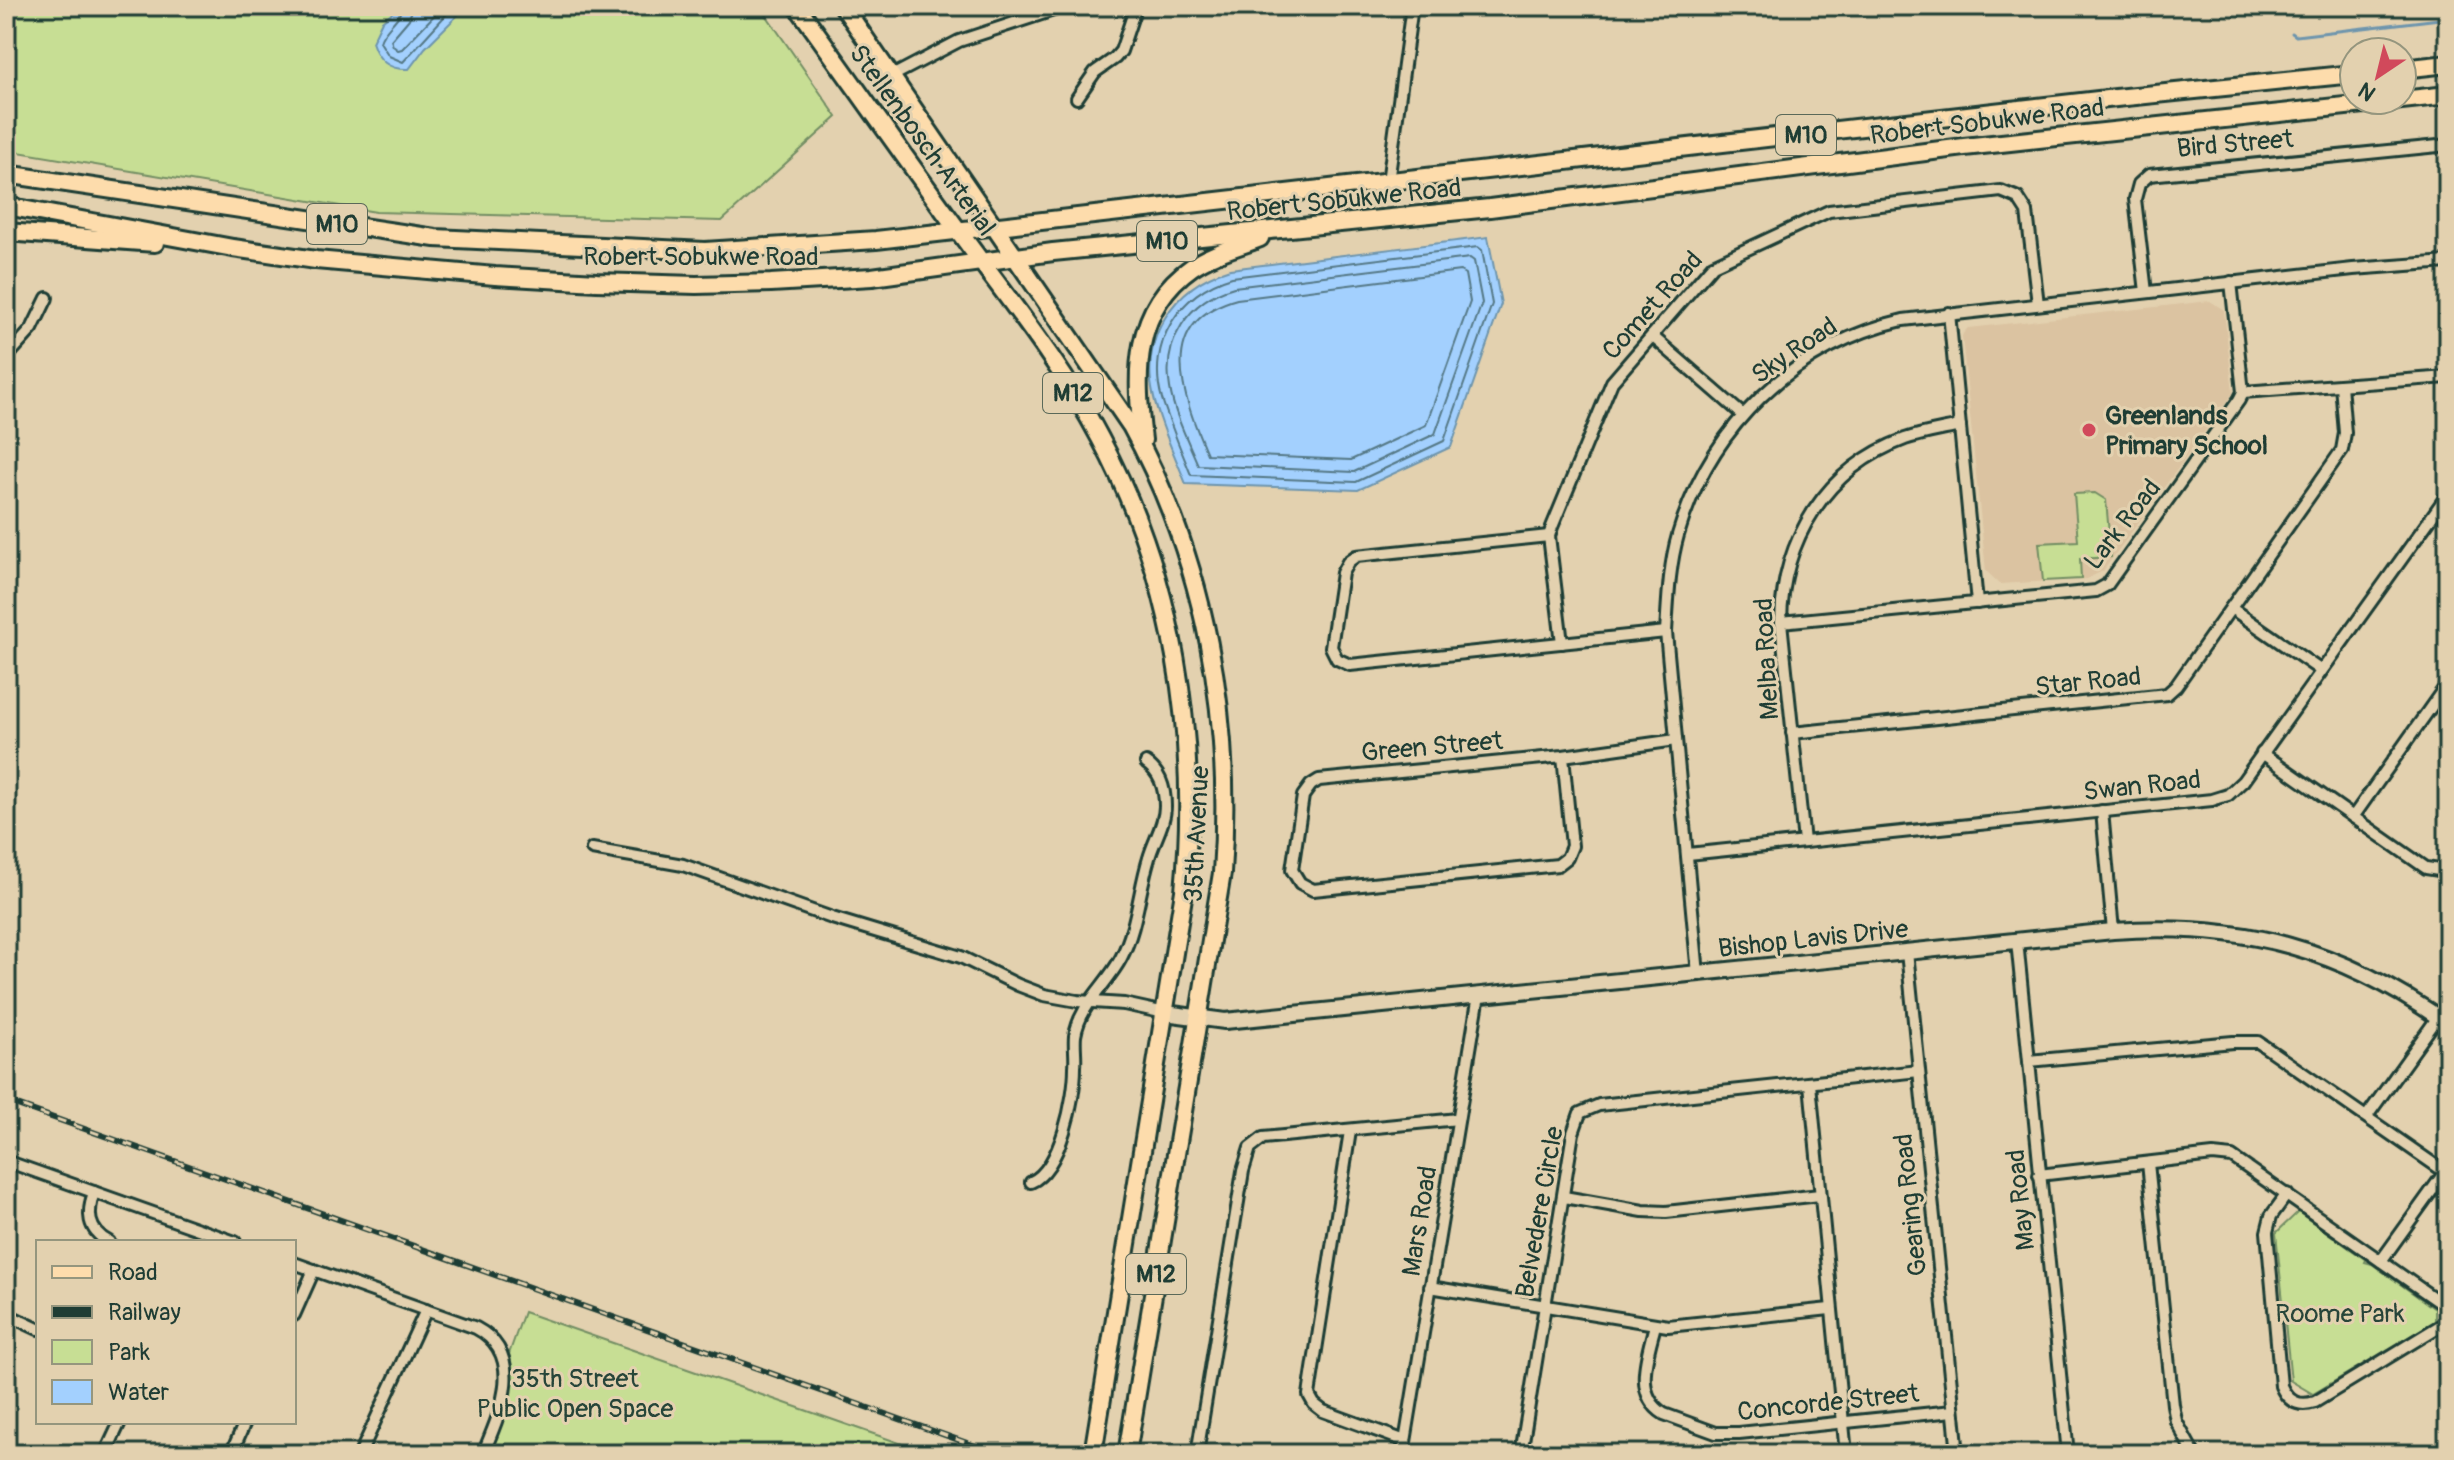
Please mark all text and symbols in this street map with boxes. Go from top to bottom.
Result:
north arrow [2338,36,2418,116]
street label: Stellenbosch Arterial [842,39,1002,243]
text: N [2353,76,2381,107]
street label: Robert Sobukwe Road [1868,92,2106,152]
road number: M10 [1776,115,1836,155]
street label: Bird Street [2175,123,2295,165]
street label: Robert Sobukwe Road [1225,172,1463,228]
road number: M10 [307,204,367,244]
road number: M10 [1137,221,1197,261]
street label: Robert Sobukwe Road [583,241,819,273]
street label: Comet Road [1596,245,1710,367]
street label: Sky Road [1746,311,1844,391]
road number: M12 [1043,373,1103,413]
place label: Greenlands Primary School [2105,400,2268,462]
marker: Greenlands Primary School [2080,421,2098,439]
street label: Lark Road [2077,473,2168,576]
street label: Melba Road [1748,597,1786,721]
street label: Star Road [2033,661,2143,703]
street label: Green Street [1360,725,1505,769]
street label: Swan Road [2082,764,2203,808]
street label: 35th Avenue [1177,765,1217,903]
street label: Bishop Lavis Drive [1716,913,1910,965]
street label: Belvedere Circle [1509,1124,1571,1300]
street label: Gearing Road [1888,1132,1934,1278]
street label: May Road [2000,1148,2042,1252]
street label: Mars Road [1395,1164,1444,1279]
legend [36,1240,296,1424]
road number: M12 [1126,1254,1186,1294]
text: Road [108,1258,158,1287]
text: Railway [108,1298,181,1327]
park label: Roome Park [2275,1298,2405,1330]
text: Park [108,1338,150,1367]
park label: 35th Street Public Open Space [477,1363,674,1425]
street label: Concorde Street [1736,1377,1921,1428]
text: Water [108,1378,169,1407]

